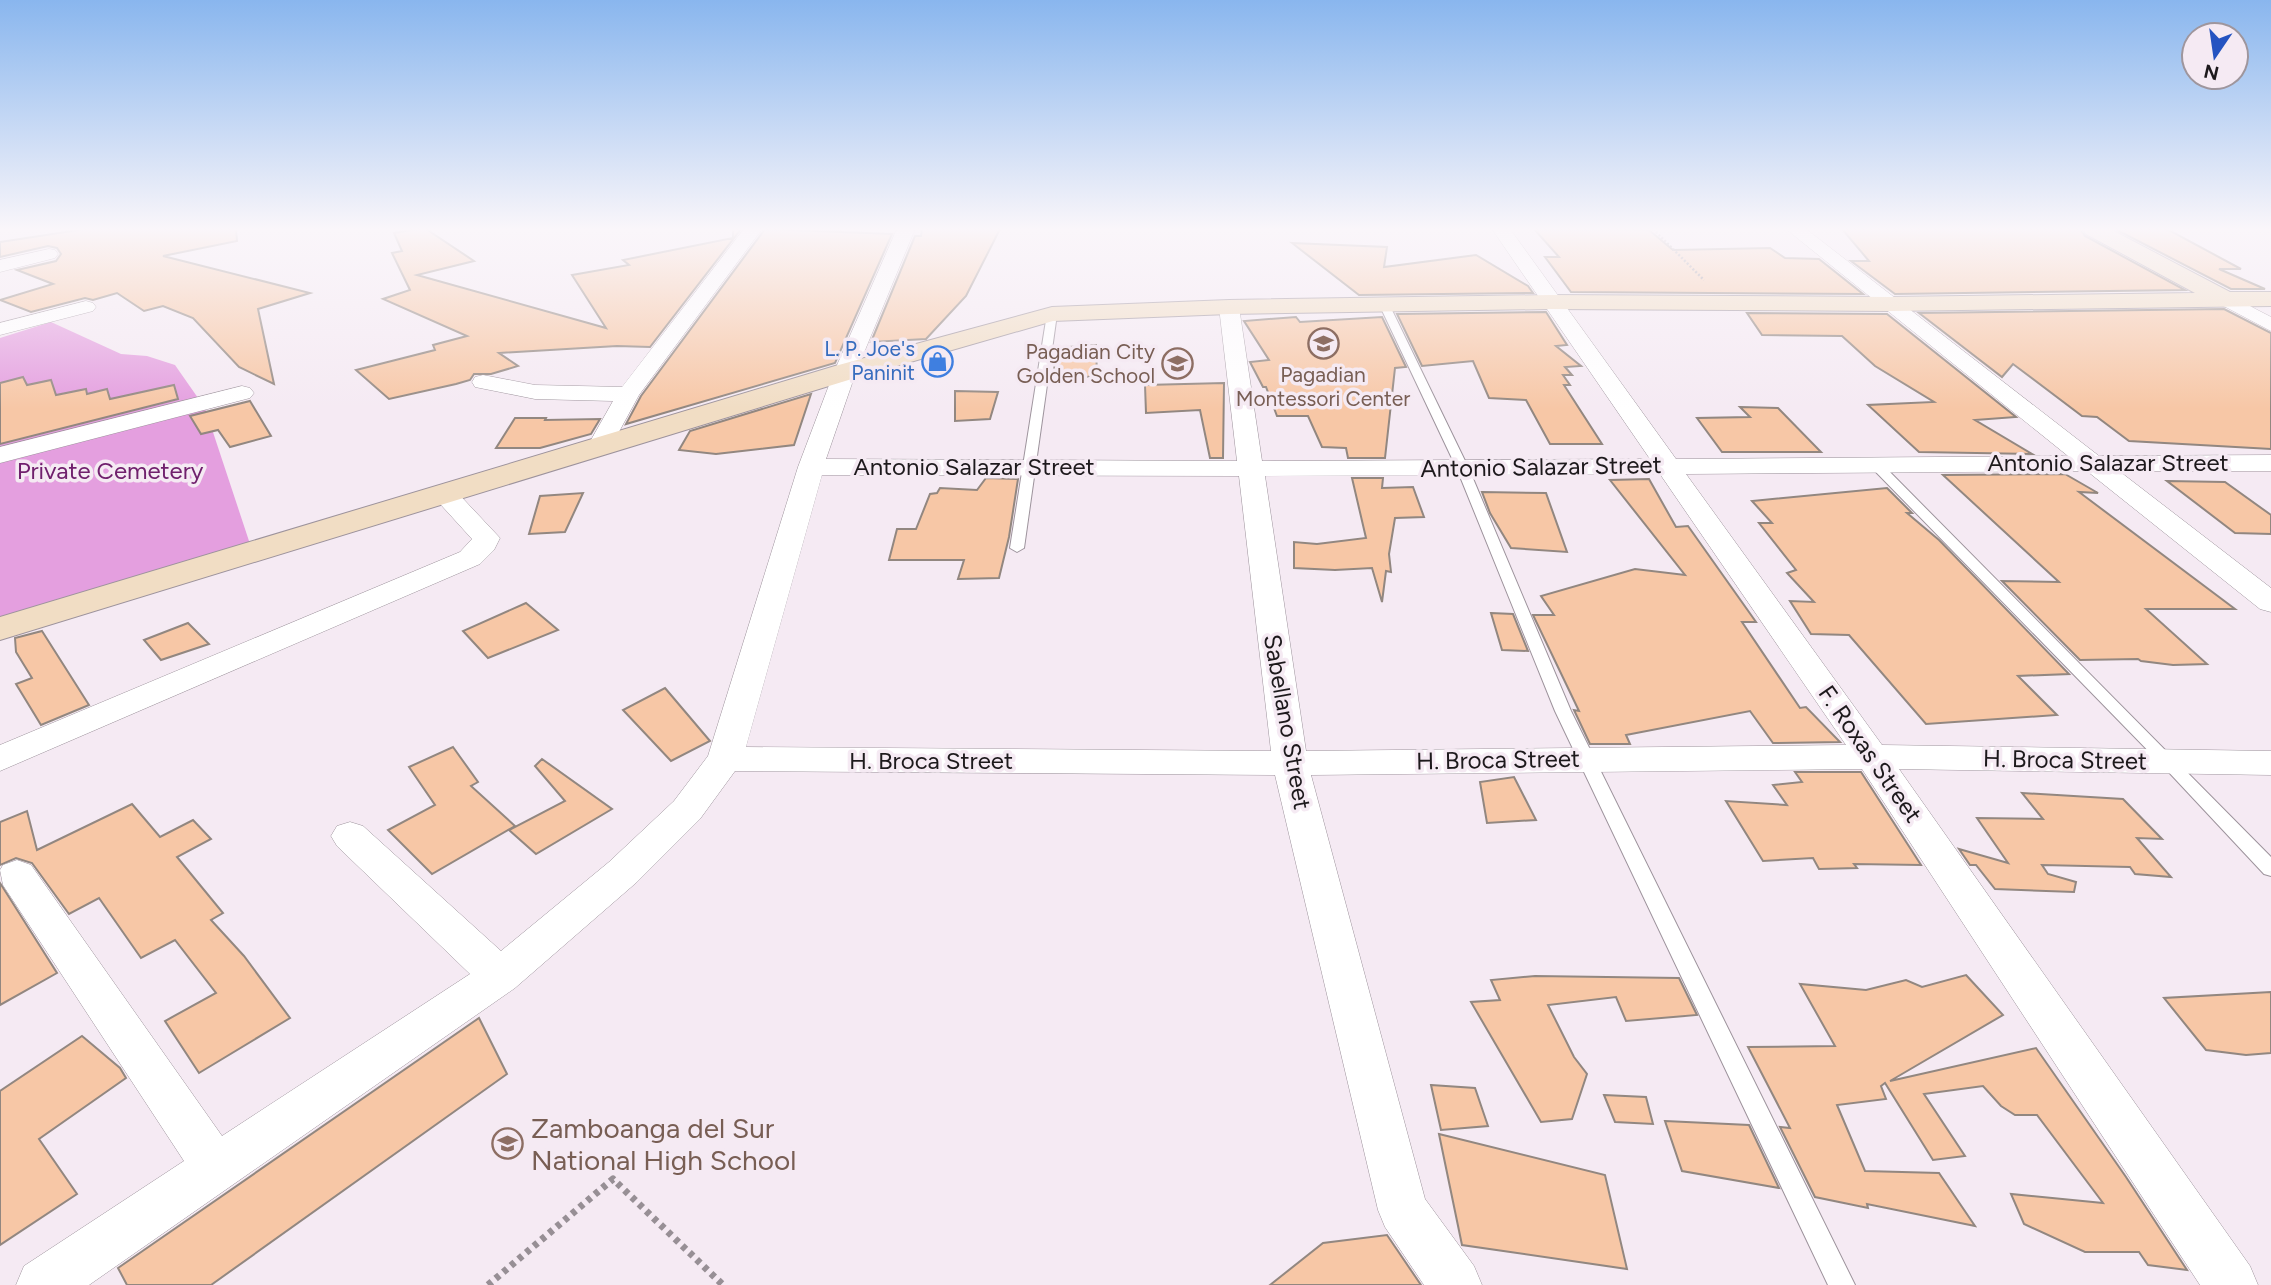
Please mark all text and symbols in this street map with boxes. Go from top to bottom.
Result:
north arrow [2180,21,2250,91]
text: N [2202,59,2221,85]
school or university icon: Pagadian Montessori Center [1306,326,1340,360]
place label: L. P. Joe's Paninit [824,336,915,385]
place label: Pagadian City Golden School [1017,339,1155,388]
shop icon: L. P. Joe's Paninit [921,344,955,378]
school or university icon: Pagadian City Golden School [1161,347,1195,381]
place label: Pagadian Montessori Center [1236,362,1410,411]
street label: Antonio Salazar Street [1987,448,2229,477]
street label: Antonio Salazar Street [1420,450,1662,483]
street label: Antonio Salazar Street [853,452,1095,481]
park label: Private Cemetery [17,456,204,485]
street label: Sabellano Street [1258,632,1317,812]
street label: F. Roxas Street [1812,680,1928,828]
street label: H. Broca Street [1416,744,1580,775]
street label: H. Broca Street [1983,744,2147,775]
street label: H. Broca Street [849,746,1013,775]
place label: Zamboanga del Sur National High School [531,1111,796,1177]
school or university icon: Zamboanga del Sur National High School [491,1127,525,1161]

